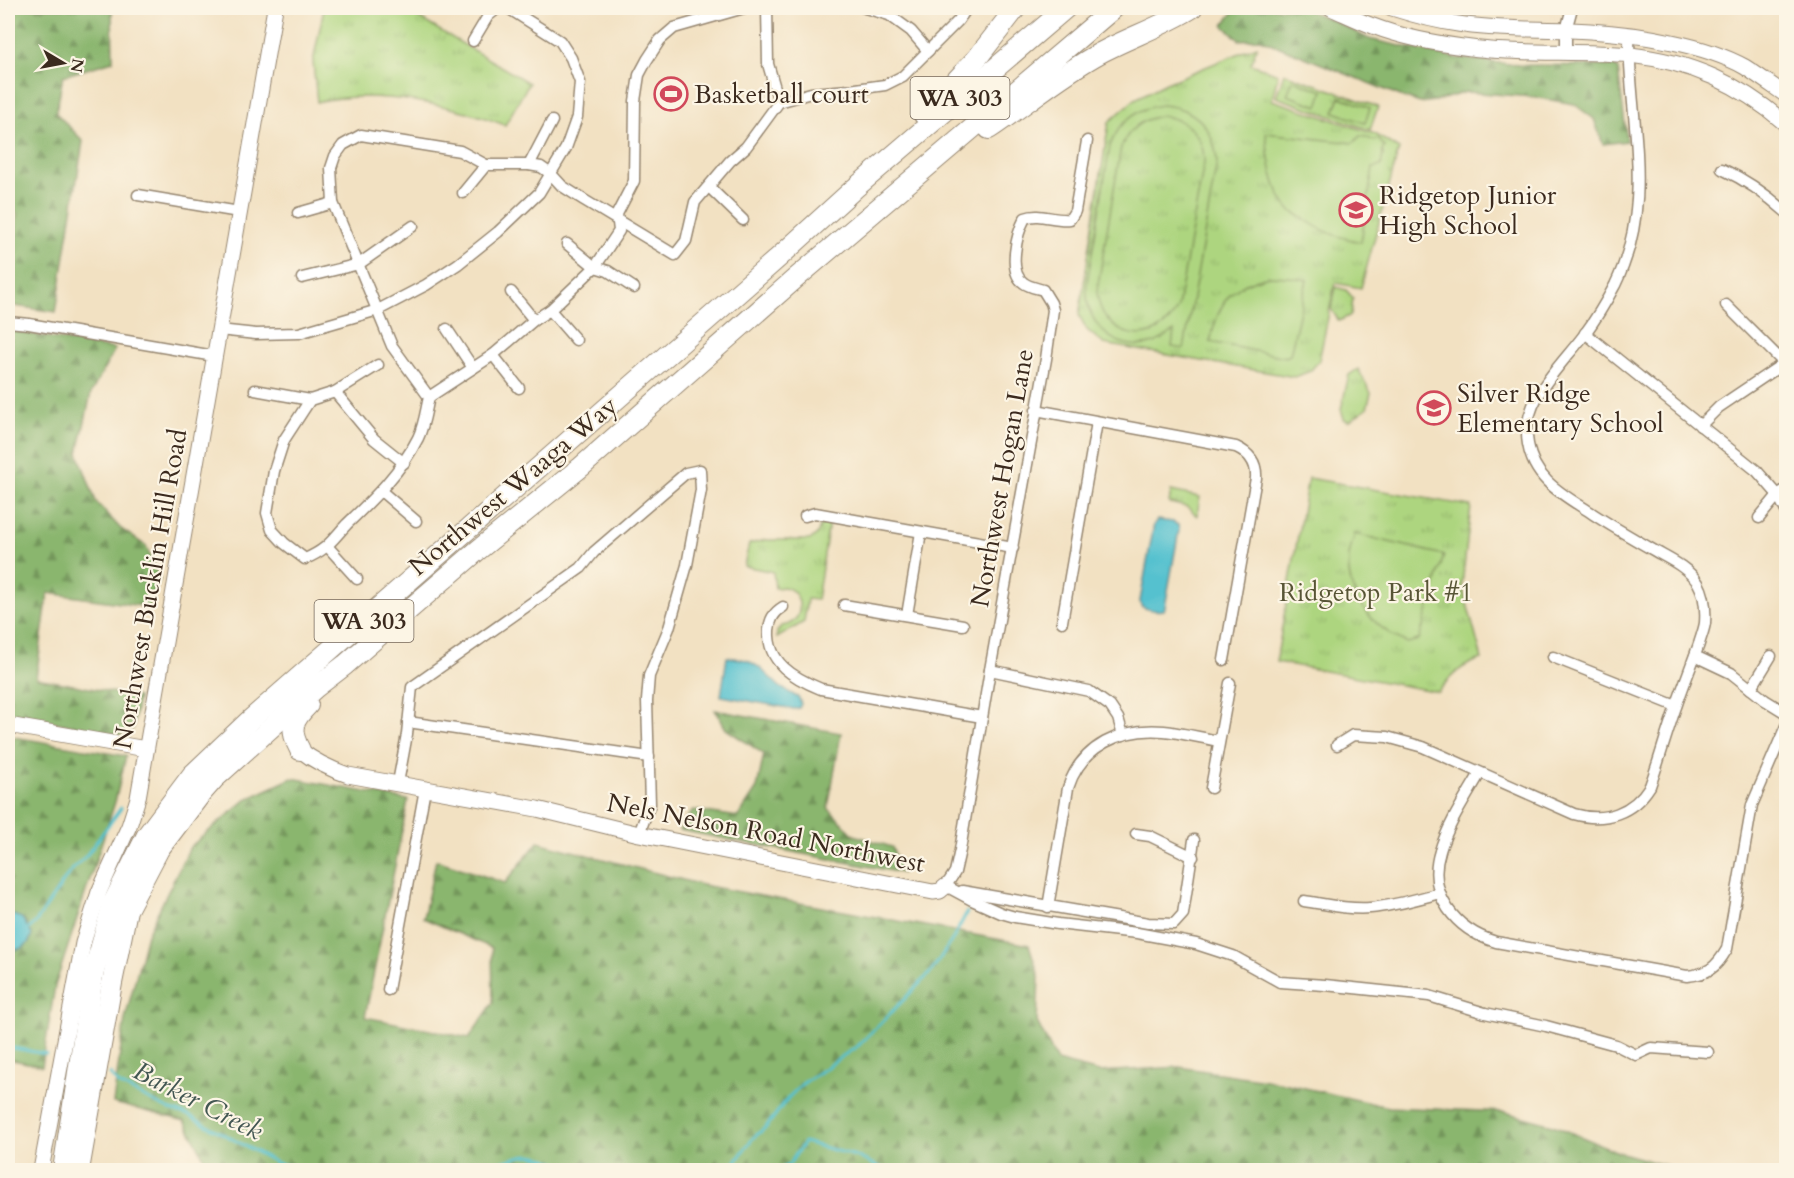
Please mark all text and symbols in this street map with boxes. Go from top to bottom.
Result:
north arrow [33,33,93,93]
text: N [65,57,89,74]
sports icon: Basketball court [653,76,689,112]
place label: Basketball court [694,77,869,112]
road number: WA 303 [910,77,1010,119]
place label: Ridgetop Junior High School [1379,178,1557,243]
school or university icon: Ridgetop Junior High School [1338,192,1374,228]
street label: Northwest Hogan Lane [962,346,1042,610]
place label: Silver Ridge Elementary School [1457,376,1664,441]
street label: Northwest Waaga Way [401,388,625,584]
school or university icon: Silver Ridge Elementary School [1416,390,1452,426]
street label: Northwest Bucklin Hill Road [105,426,195,752]
park label: Ridgetop Park #1 [1279,575,1473,610]
road number: WA 303 [314,600,413,642]
street label: Nels Nelson Road Northwest [604,785,928,881]
water label: Barker Creek [127,1053,270,1150]

